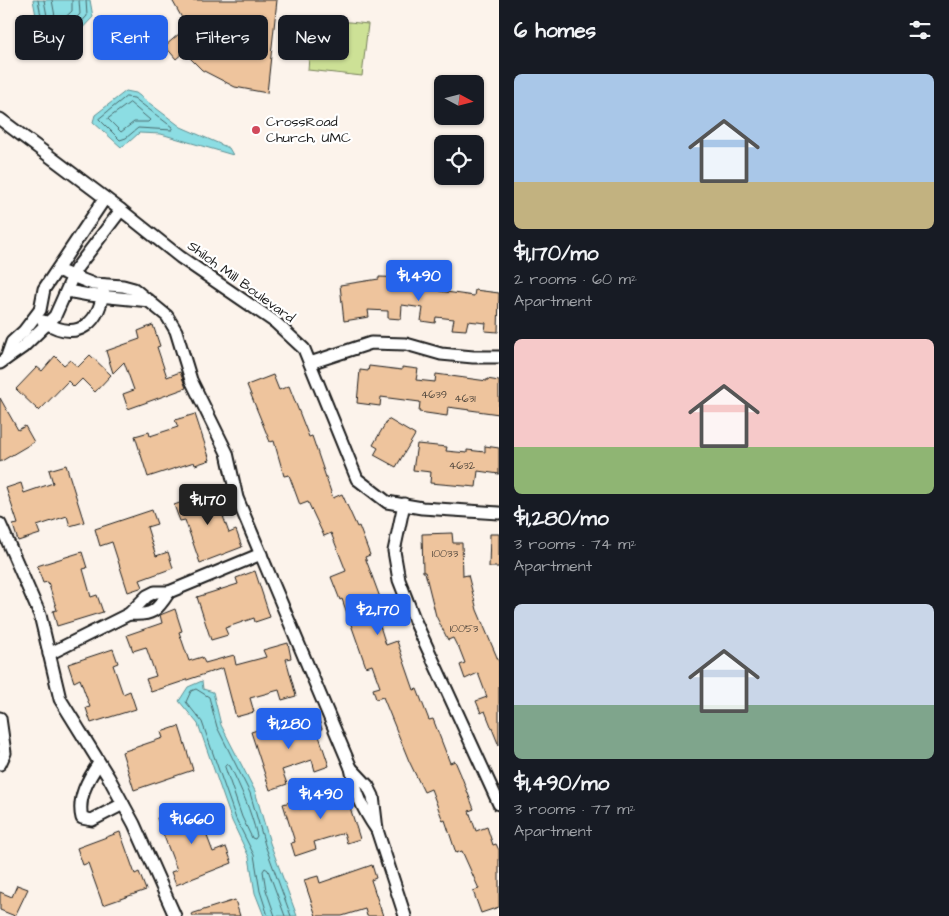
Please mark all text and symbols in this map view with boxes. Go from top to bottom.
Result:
chip: Buy [15,15,83,60]
chip: Rent [93,15,168,60]
chip: Filters [178,15,268,60]
chip: New [278,15,349,60]
text: 6 homes [514,16,596,45]
icon: filters [906,16,934,44]
north arrow [434,75,484,125]
map controls [434,75,484,185]
icon: home [679,106,769,196]
place label: CrossRoad Church, UMC [266,112,351,148]
marker: CrossRoad Church, UMC [250,124,262,136]
button: locate [434,135,484,185]
street label: Shiloh Mill Boulevard [183,236,299,328]
text: $1,170/mo [514,239,599,268]
pin: $1,490 [378,260,460,302]
text: $1,490 [397,265,441,287]
text: 2 rooms · 60 m² [514,268,637,290]
text: Apartment [514,290,592,312]
icon: home [679,371,769,461]
house number: 4639 [421,387,447,402]
house number: 4631 [454,391,476,406]
house number: 4632 [449,458,476,473]
pin: $1,170 [167,484,249,526]
text: $1,170 [190,489,226,511]
text: $1,280/mo [514,504,609,533]
text: 3 rooms · 74 m² [514,533,637,555]
house number: 10033 [432,546,459,561]
text: Apartment [514,555,592,577]
pin: $2,170 [337,594,419,636]
text: $2,170 [357,599,399,621]
house number: 10053 [450,621,479,636]
icon: home [679,636,769,726]
pin: $1,280 [248,708,330,750]
text: $1,280 [267,713,311,735]
text: $1,490/mo [514,769,609,798]
pin: $1,490 [280,778,362,820]
text: $1,490 [299,783,343,805]
text: 3 rooms · 77 m² [514,798,635,820]
pin: $1,660 [151,802,233,845]
text: $1,660 [170,808,214,830]
text: Apartment [514,820,592,842]

